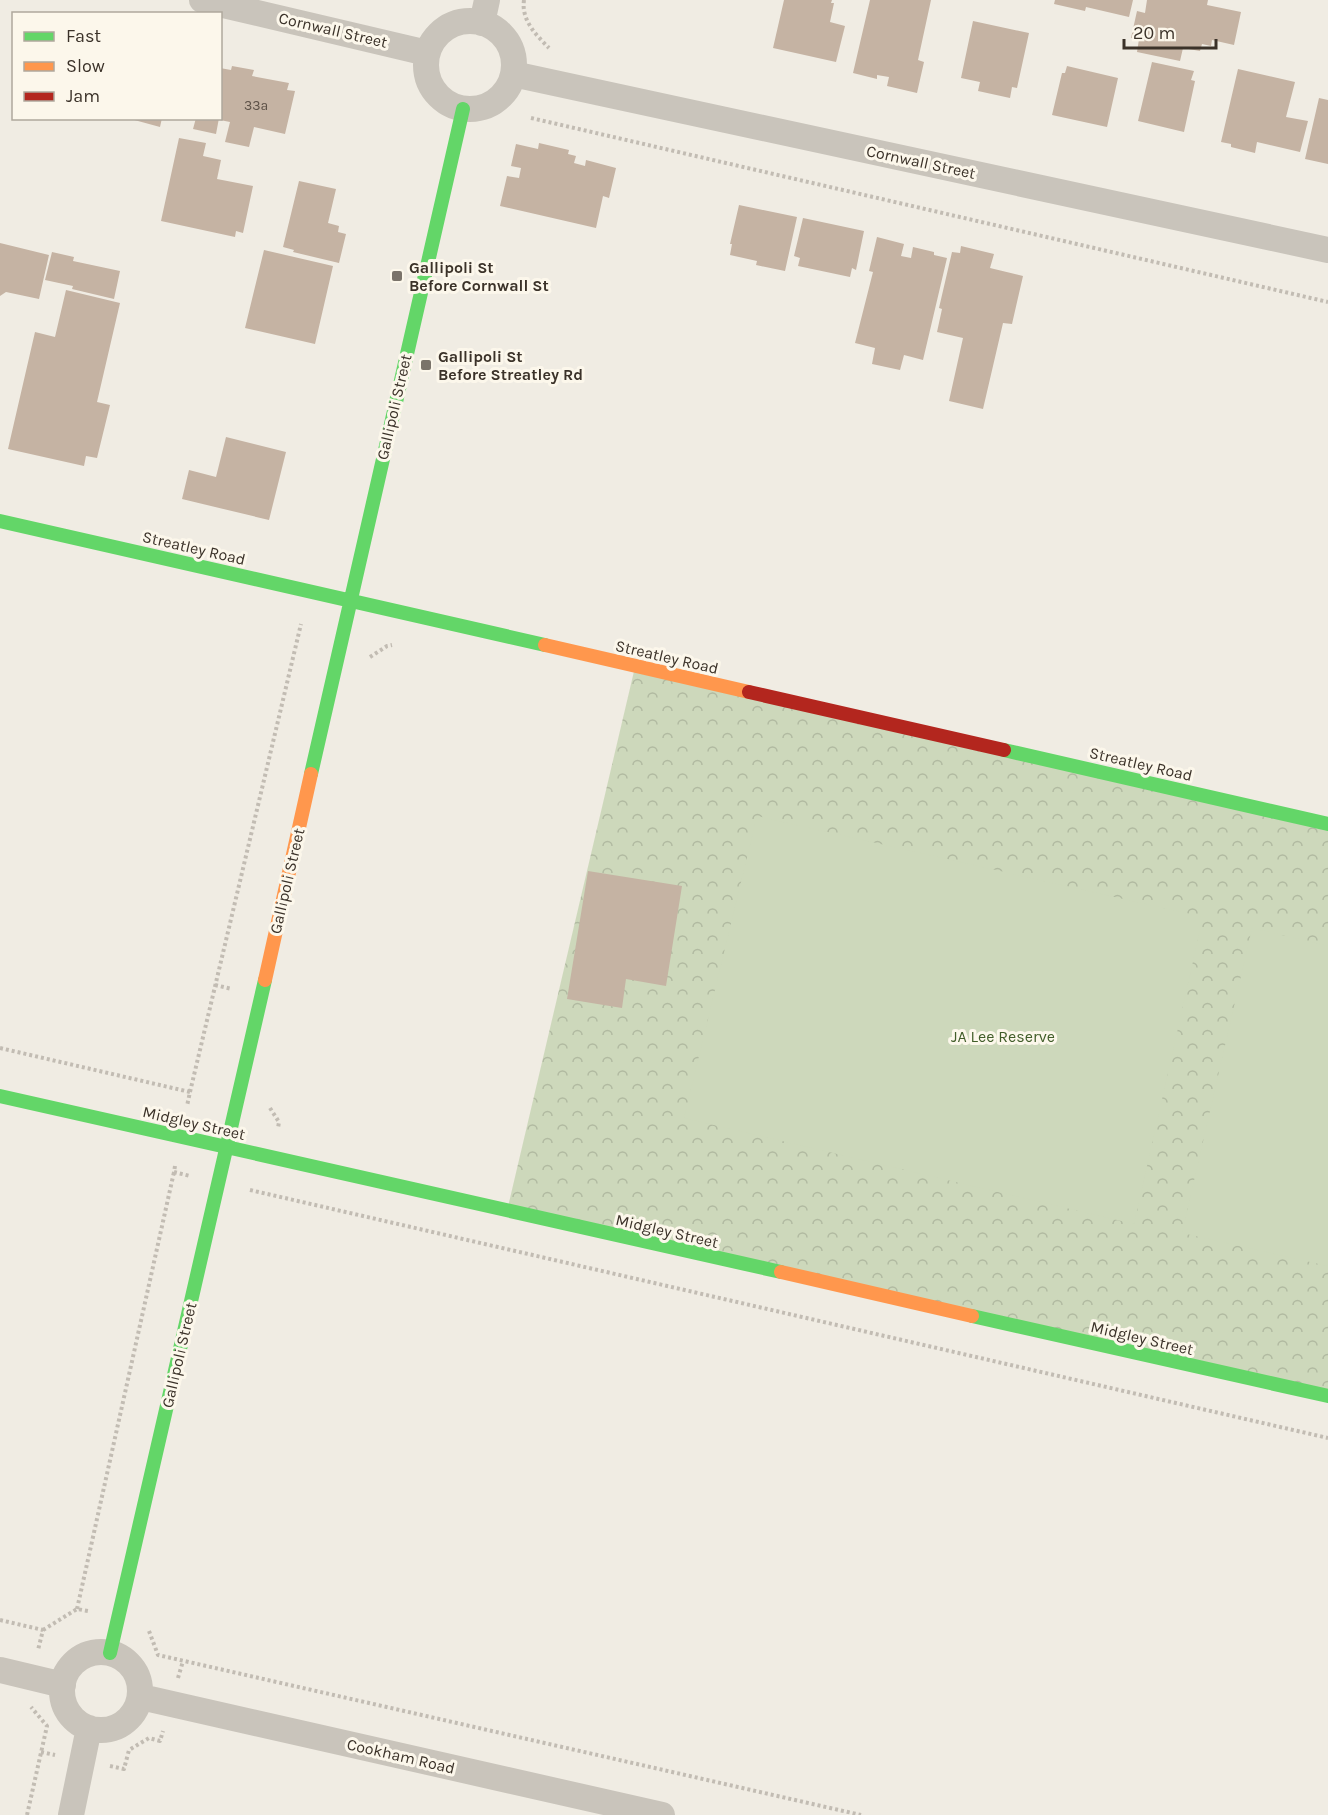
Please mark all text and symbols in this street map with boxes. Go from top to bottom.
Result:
street label: Cornwall Street [277,8,389,52]
legend [12,12,222,120]
scale bar [1124,12,1216,50]
text: 20 m [1133,22,1175,44]
text: Fast [66,25,101,47]
text: Slow [66,55,105,77]
text: Jam [66,85,100,107]
house number: 33a [244,97,268,114]
street label: Cornwall Street [865,141,977,183]
place label: Gallipoli St Before Cornwall St [409,258,549,295]
marker: Gallipoli St Before Cornwall St [390,269,404,283]
place label: Gallipoli St Before Streatley Rd [438,347,583,384]
street label: Gallipoli Street [373,352,415,462]
marker: Gallipoli St Before Streatley Rd [419,358,433,372]
street label: Streatley Road [141,527,247,569]
street label: Streatley Road [614,636,720,678]
street label: Streatley Road [1088,743,1194,785]
street label: Gallipoli Street [266,826,308,936]
park label: JA Lee Reserve [951,1027,1055,1046]
street label: Midgley Street [141,1102,247,1144]
street label: Midgley Street [614,1210,720,1252]
street label: Gallipoli Street [158,1300,200,1410]
street label: Midgley Street [1089,1317,1195,1359]
street label: Cookham Road [345,1734,457,1778]

